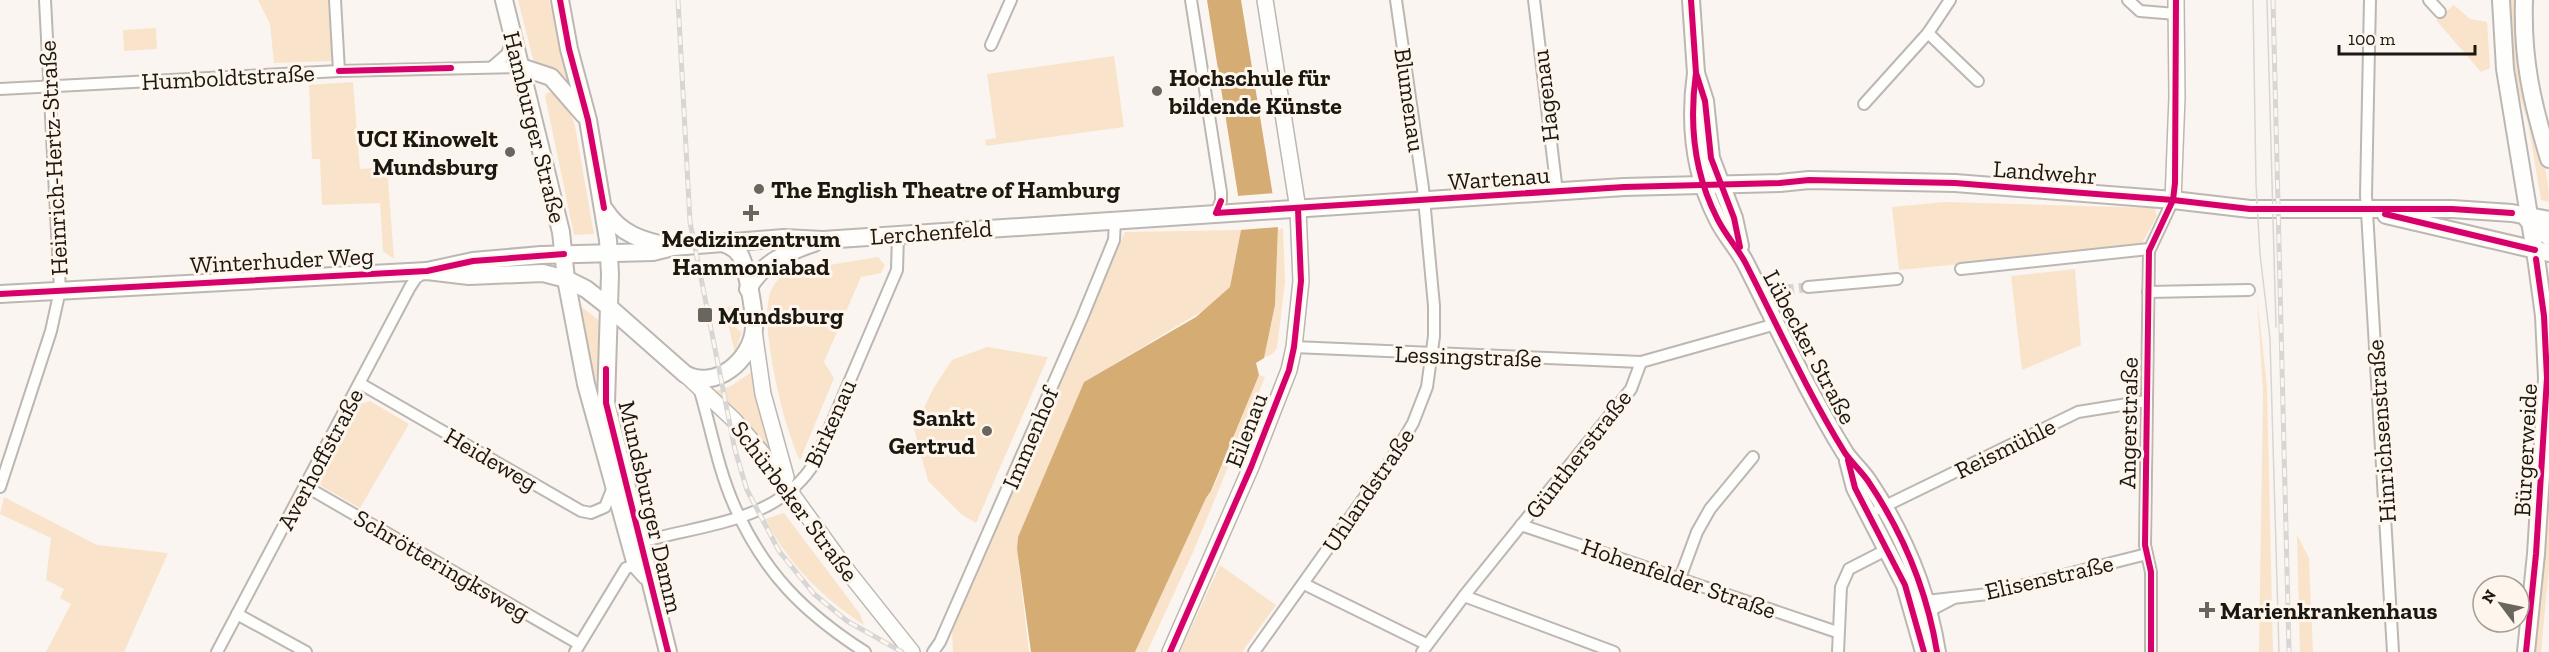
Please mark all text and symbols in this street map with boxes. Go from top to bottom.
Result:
scale bar [2339,18,2476,56]
street label: Hamburger Straße [497,28,573,226]
text: 100 m [2348,28,2396,50]
street label: Heinrich-Hertz-Straße [32,40,74,276]
street label: Blumenau [1388,46,1432,155]
street label: Hagenau [1525,48,1565,144]
street label: Humboldtstraße [141,58,315,96]
place label: Hochschule für bildende Künste [1168,63,1342,120]
marker: Hochschule für bildende Künste [1150,84,1164,98]
place label: UCI Kinowelt Mundsburg [357,124,498,181]
marker: UCI Kinowelt Mundsburg [503,145,517,159]
street label: Landwehr [1992,154,2098,190]
street label: Wartenau [1447,160,1551,196]
place label: The English Theatre of Hamburg [771,175,1120,204]
marker: The English Theatre of Hamburg [752,182,766,196]
marker: Medizinzentrum Hammoniabad [742,204,760,222]
street label: Lerchenfeld [869,213,993,251]
place label: Medizinzentrum Hammoniabad [662,224,840,281]
street label: Winterhuder Weg [189,241,375,279]
street label: Lübecker Straße [1757,265,1863,429]
place label: Mundsburg [718,301,844,330]
marker: Mundsburg [696,306,714,324]
street label: Hinrichsenstraße [2360,338,2402,524]
street label: Lessingstraße [1394,339,1542,373]
street label: Angerstraße [2112,357,2144,489]
street label: Birkenau [798,374,862,472]
street label: Immenhof [996,381,1065,493]
street label: Averhoffstraße [271,383,369,535]
street label: Bürgerweide [2507,383,2543,517]
street label: Güntherstraße [1519,384,1637,524]
street label: Eilenau [1219,388,1274,471]
street label: Mundsburger Damm [612,398,690,616]
place label: Sankt Gertrud [889,403,975,460]
street label: Reismühle [1950,411,2060,485]
street label: Schürbeker Straße [725,415,865,587]
street label: Heideweg [439,421,543,497]
street label: Uhlandstraße [1316,422,1420,558]
marker: Sankt Gertrud [980,424,994,438]
street label: Schrötteringksweg [349,503,535,627]
street label: Hohenfelder Straße [1578,531,1780,625]
street label: Elisenstraße [1982,548,2116,606]
north arrow [2471,574,2531,634]
text: N [2477,586,2500,607]
place label: Marienkrankenhaus [2220,596,2438,625]
marker: Marienkrankenhaus [2198,601,2216,619]

